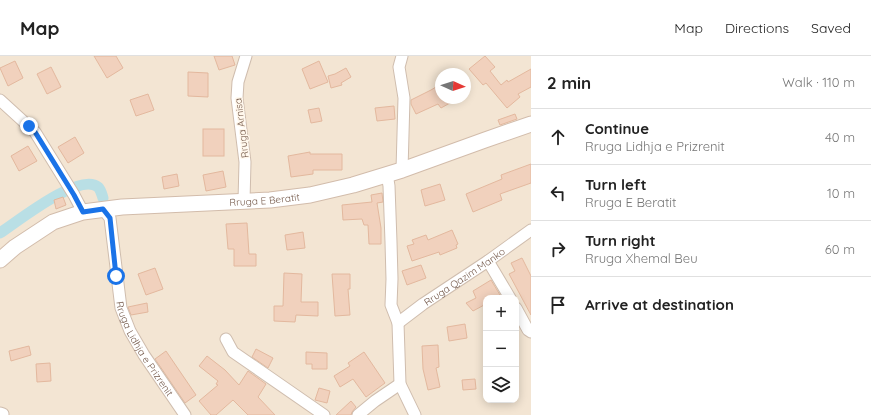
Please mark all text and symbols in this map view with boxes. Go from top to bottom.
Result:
text: Map [20,16,59,40]
text: Map [674,19,703,37]
text: Directions [725,19,789,37]
text: Saved [811,19,851,37]
north arrow [435,68,471,104]
text: 2 min [547,72,591,93]
text: Walk · 110 m [782,74,855,90]
street label: Rruga Arnisa [231,97,252,159]
route end [20,117,38,135]
text: Continue [585,119,649,138]
icon: ahead [547,126,569,148]
text: 40 m [825,129,855,145]
text: Rruga Lidhja e Prizrenit [585,138,725,154]
text: Turn left [585,175,647,194]
icon: left [547,182,569,204]
text: 10 m [827,185,855,201]
street label: Rruga E Beratit [229,190,301,209]
text: Rruga E Beratit [585,194,677,210]
text: Turn right [585,231,656,250]
icon: right [547,238,569,260]
text: 60 m [825,241,855,257]
street label: Rruga Qazim Manko [421,245,508,309]
text: Rruga Xhemal Beu [585,250,698,266]
route start [107,267,125,285]
icon: arrive [547,294,569,316]
map controls [483,295,519,403]
button: + [483,295,519,331]
text: Arrive at destination [585,295,734,314]
street label: Rruga Lidhja e Prizrenit [113,300,177,399]
button: − [483,331,519,367]
button: layers [483,367,519,403]

